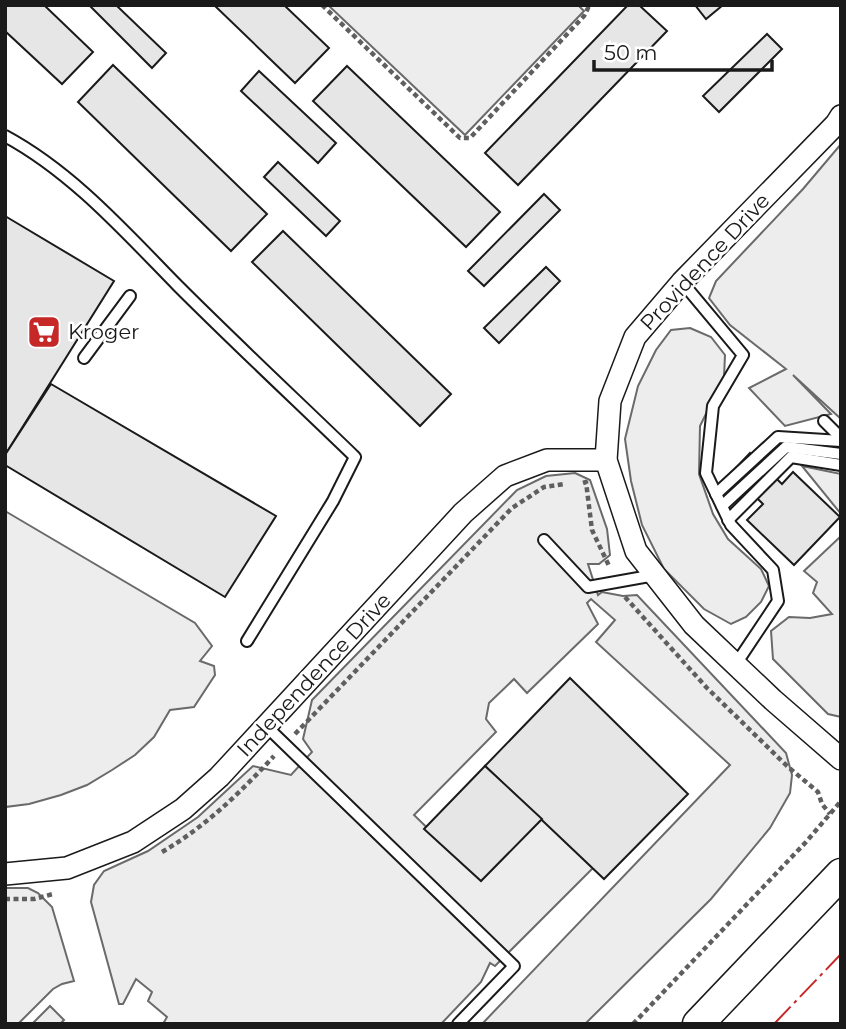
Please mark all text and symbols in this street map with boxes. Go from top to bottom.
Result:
scale bar [594,28,772,72]
text: 50 m [604,40,658,65]
street label: Providence Drive [635,188,775,335]
supermarket icon: Kroger [25,313,63,351]
place label: Kroger [68,319,140,344]
street label: Independence Drive [231,588,396,762]

